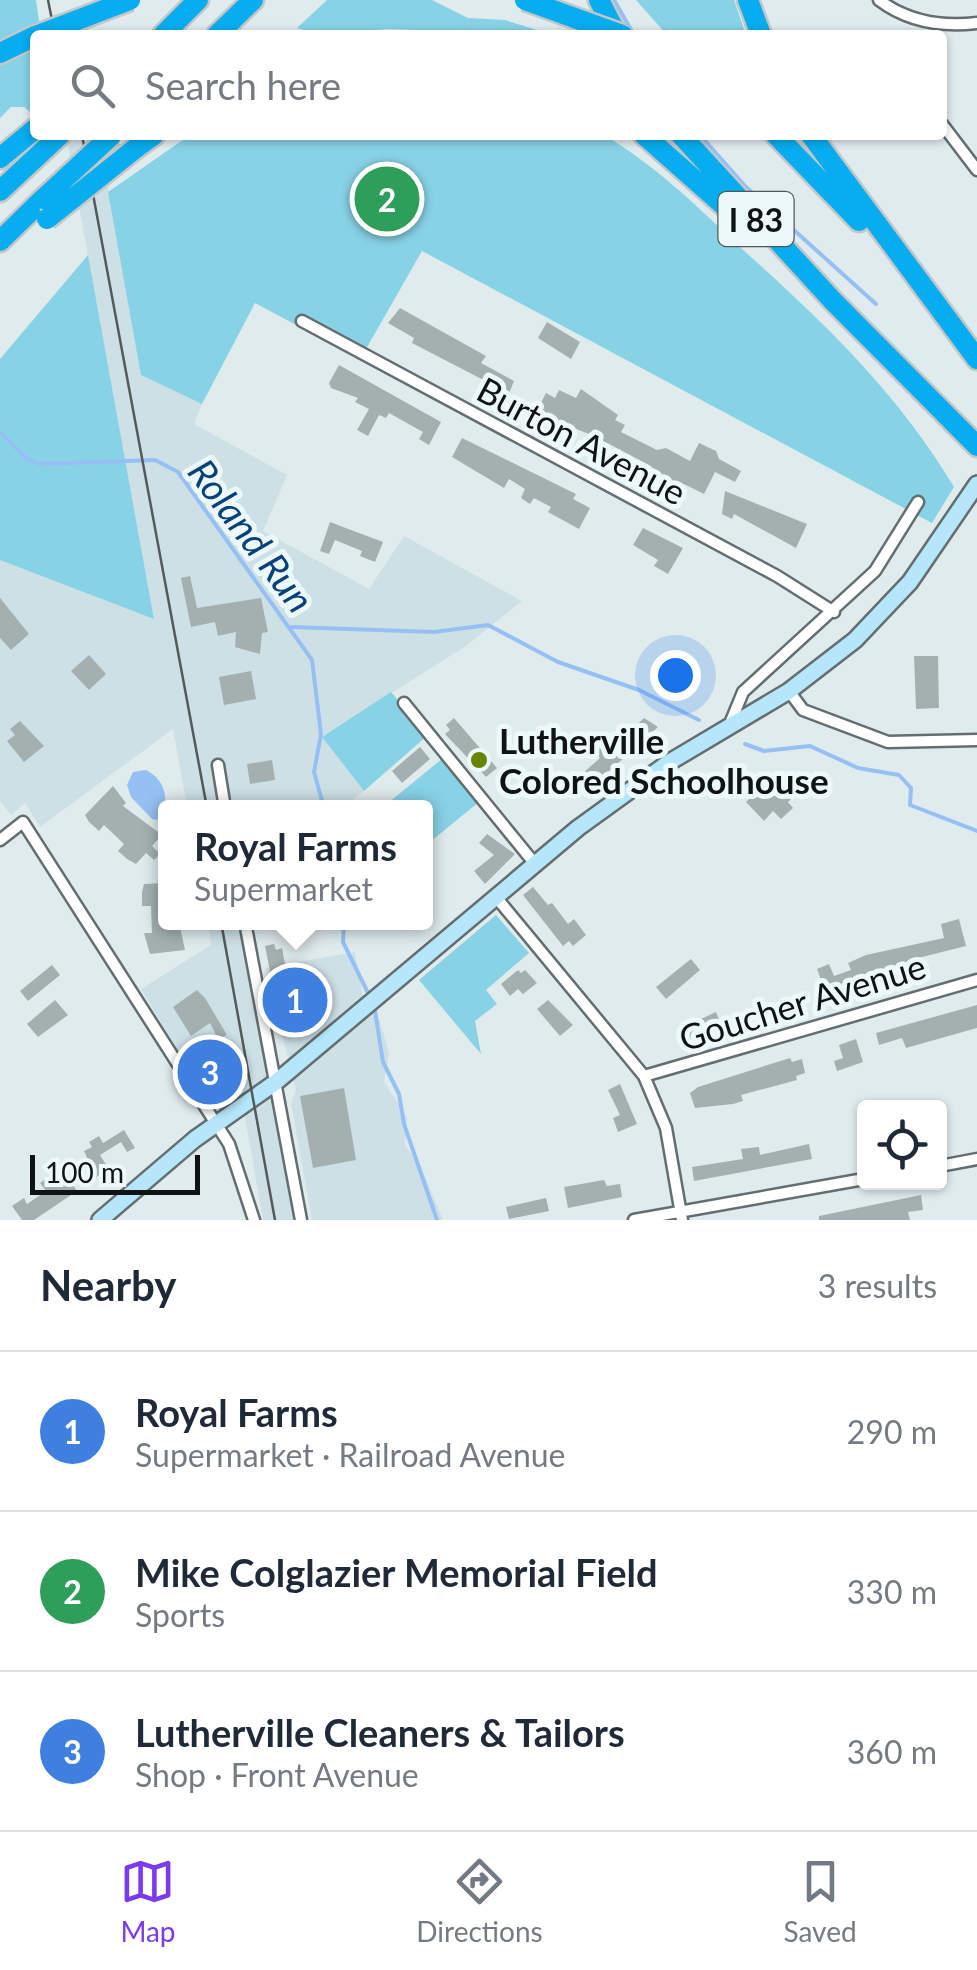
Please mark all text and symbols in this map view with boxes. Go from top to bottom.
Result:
search box [30,30,947,140]
icon: search [65,58,120,113]
text: Search here [145,62,341,108]
pin: 2 [354,162,420,236]
road number: I 83 [718,192,794,246]
street label: Burton Avenue [471,367,693,513]
water label: Roland Run [180,449,324,621]
your location [650,650,701,701]
place label: Lutherville Colored Schoolhouse [499,719,829,801]
marker: Lutherville Colored Schoolhouse [468,749,490,771]
popup [158,800,433,930]
text: Royal Farms [194,823,397,869]
text: Supermarket [194,869,373,908]
street label: Goucher Avenue [674,944,930,1058]
pin: 1 [262,962,328,1038]
pin: 3 [178,1034,242,1110]
map controls [857,1100,947,1190]
button: locate [857,1100,947,1190]
scale bar [30,1150,200,1194]
text: 100 m [45,1155,124,1189]
text: Nearby [40,1260,177,1310]
text: 3 results [818,1266,937,1305]
text: Royal Farms [135,1389,338,1435]
text: 1 [63,1412,82,1451]
text: 290 m [847,1412,937,1451]
text: Supermarket · Railroad Avenue [135,1435,566,1474]
text: Mike Colglazier Memorial Field [135,1549,657,1595]
text: 2 [63,1572,82,1611]
text: 330 m [847,1572,937,1611]
text: Sports [135,1595,225,1634]
text: Lutherville Cleaners & Tailors [135,1709,625,1755]
text: 3 [63,1732,82,1771]
text: 360 m [847,1732,937,1771]
text: Shop · Front Avenue [135,1755,419,1794]
tab: Map [120,1854,176,1948]
tab: Directions [416,1854,543,1948]
tab: Saved [783,1854,857,1948]

